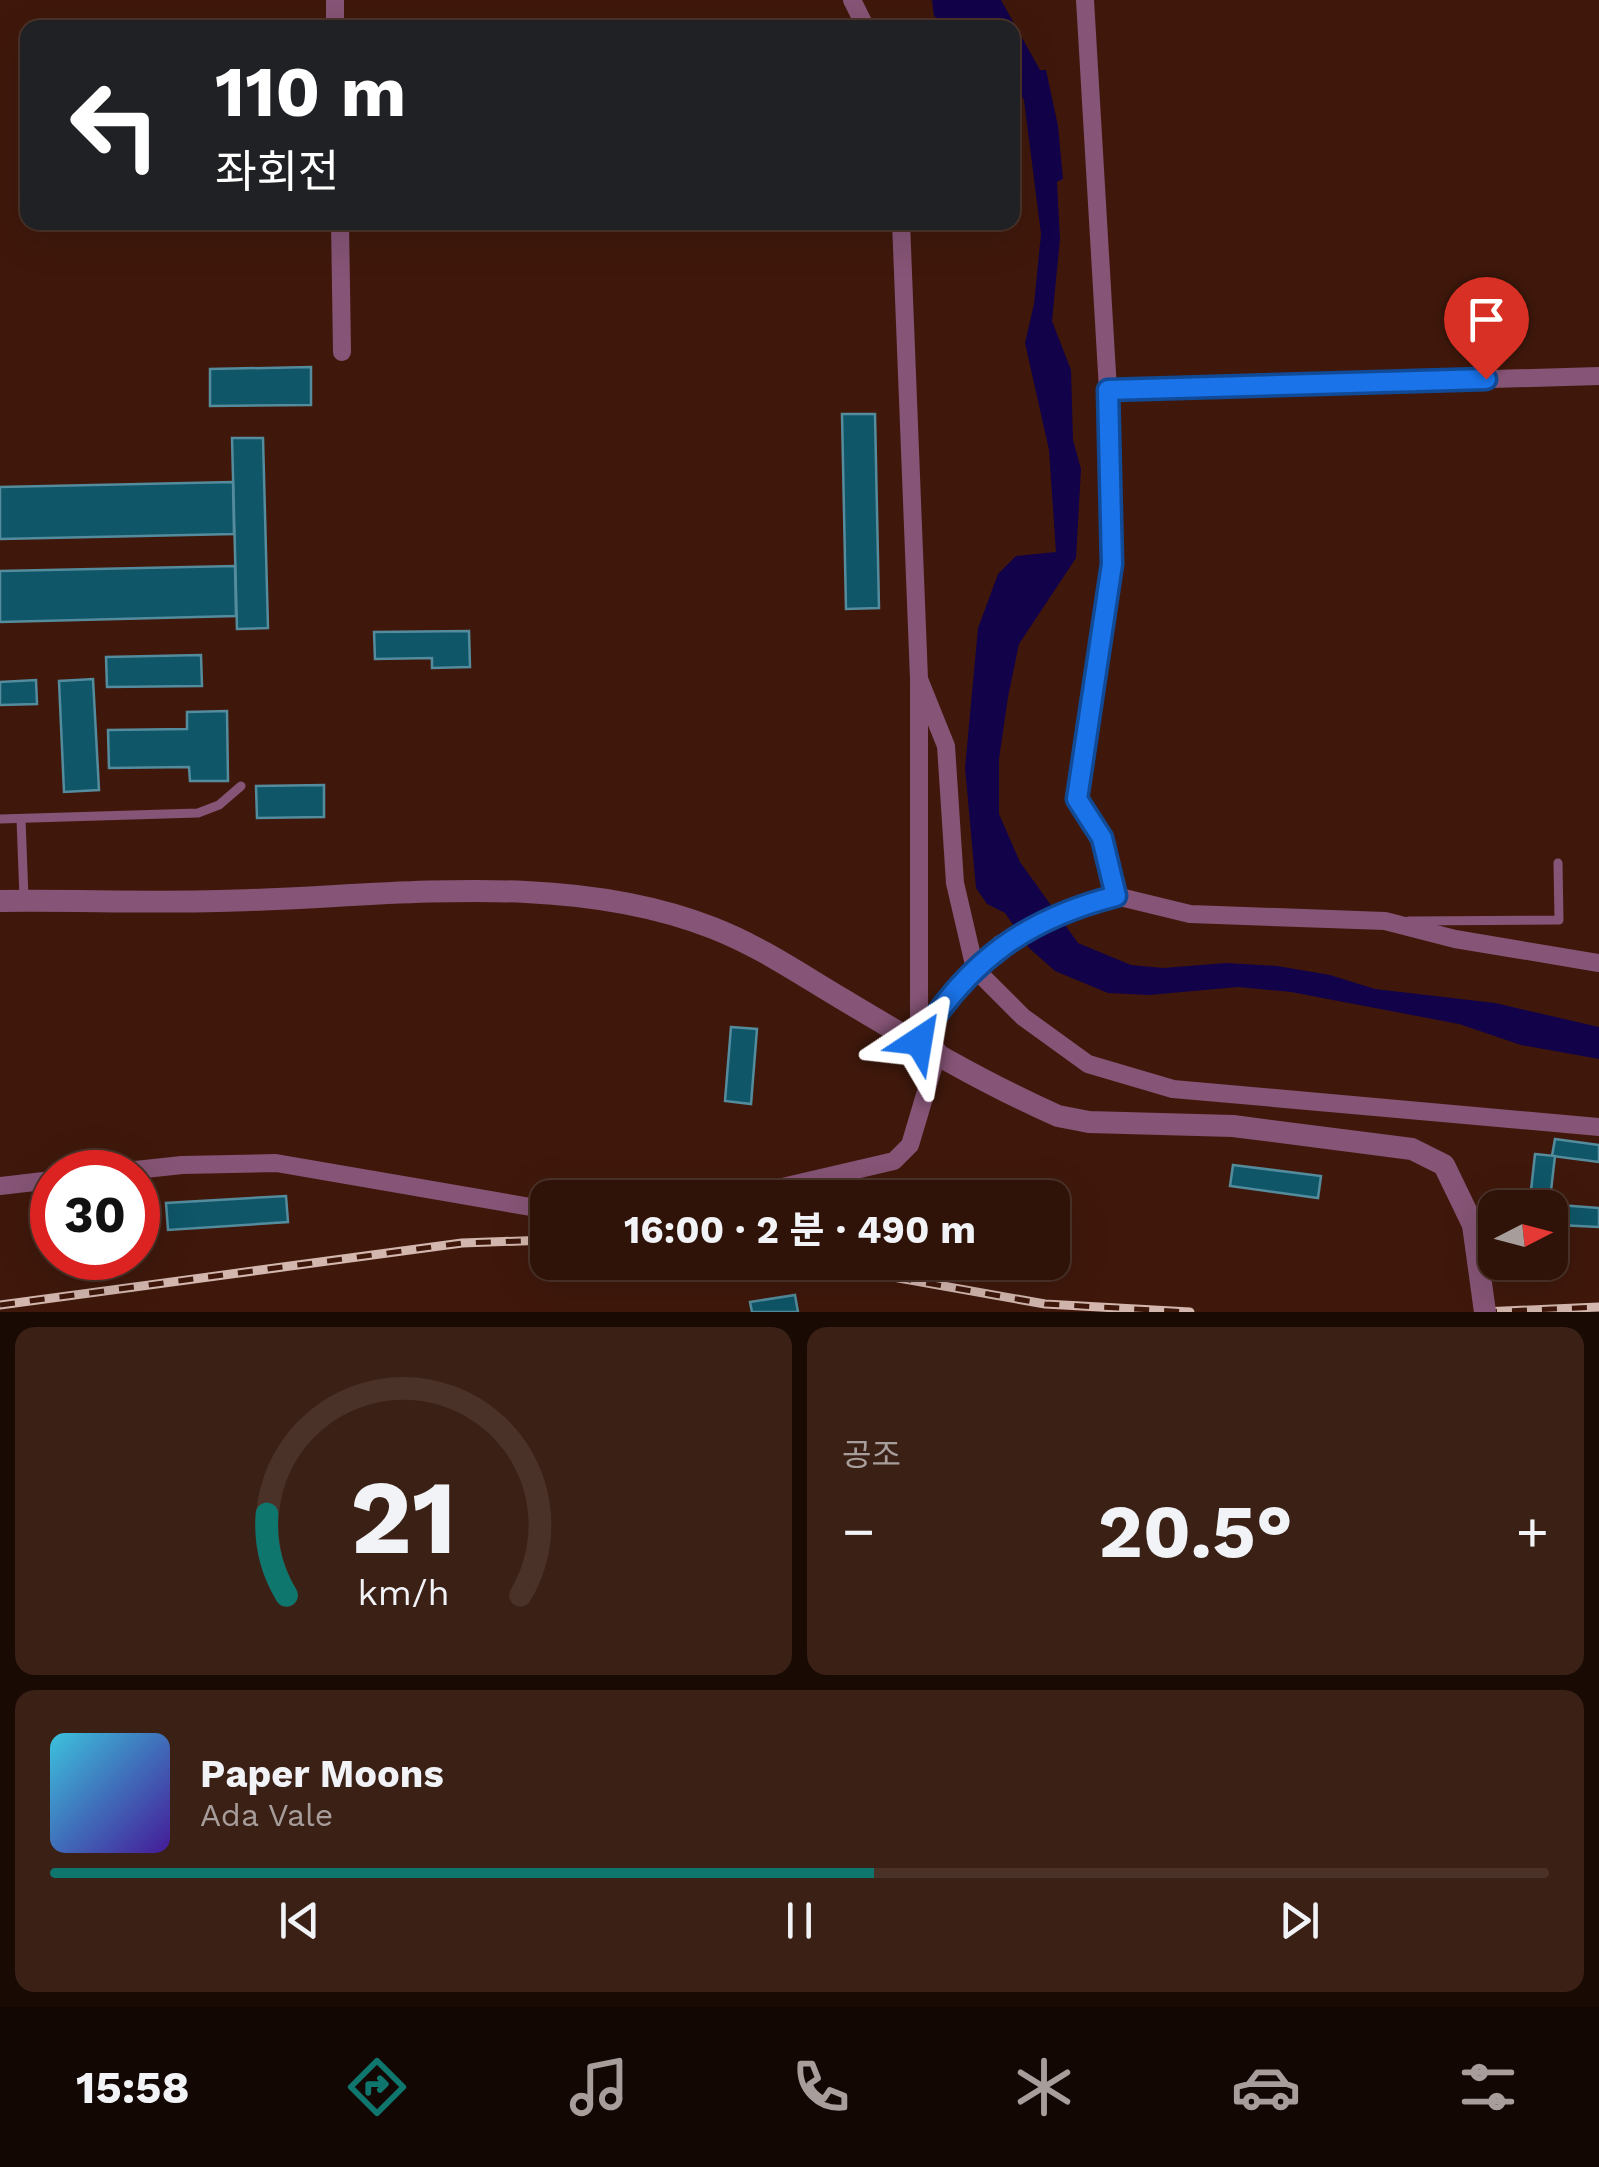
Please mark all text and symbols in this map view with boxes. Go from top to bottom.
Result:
text: 110 m [215,51,406,133]
icon: left [50,60,180,190]
text: 좌회전 [215,145,339,198]
pin [1444,277,1529,380]
icon: arrive [1459,292,1514,347]
position arrow [867,989,971,1093]
speed limit sign: 30 [30,1150,160,1280]
north arrow [1478,1190,1568,1280]
map controls [1478,1190,1568,1280]
text: 16:00 · 2 분 · 490 m [624,1208,976,1252]
text: 공조 [842,1436,901,1474]
text: 21 [350,1456,457,1578]
text: 20.5° [1098,1487,1293,1575]
text: − [842,1499,875,1563]
text: + [1516,1499,1549,1563]
text: km/h [357,1572,450,1614]
text: Paper Moons [200,1752,444,1796]
text: Ada Vale [200,1796,333,1834]
icon: previous [272,1893,327,1948]
icon: pause [772,1893,827,1948]
icon: next [1272,1893,1327,1948]
icon: directions [342,2052,412,2122]
icon: music [564,2052,634,2122]
icon: phone [786,2052,856,2122]
icon: climate [1009,2052,1079,2122]
icon: car [1231,2052,1301,2122]
icon: filters [1453,2052,1523,2122]
text: 15:58 [76,2061,190,2114]

